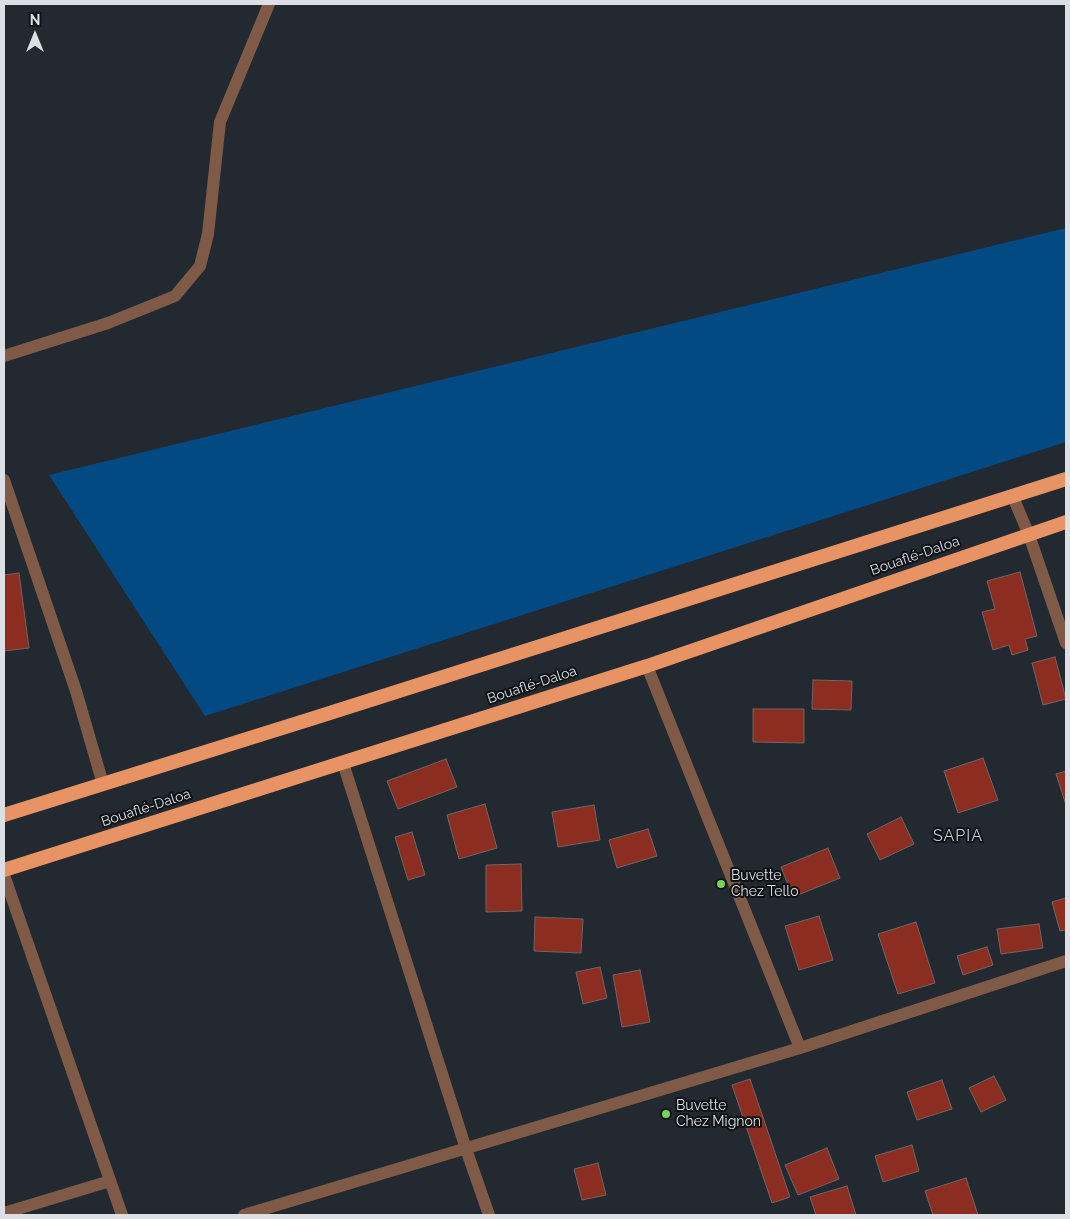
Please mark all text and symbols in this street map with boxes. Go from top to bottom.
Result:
north arrow [10,10,60,60]
text: N [30,12,40,28]
street label: Bouaflé-Daloa [868,533,962,579]
street label: Bouaflé-Daloa [485,663,579,707]
street label: Bouaflé-Daloa [99,786,193,830]
district label: SAPIA [932,826,984,846]
place label: Buvette Chez Tello [731,868,798,900]
marker: Buvette Chez Tello [715,878,727,890]
place label: Buvette Chez Mignon [676,1098,761,1130]
marker: Buvette Chez Mignon [660,1108,672,1120]

